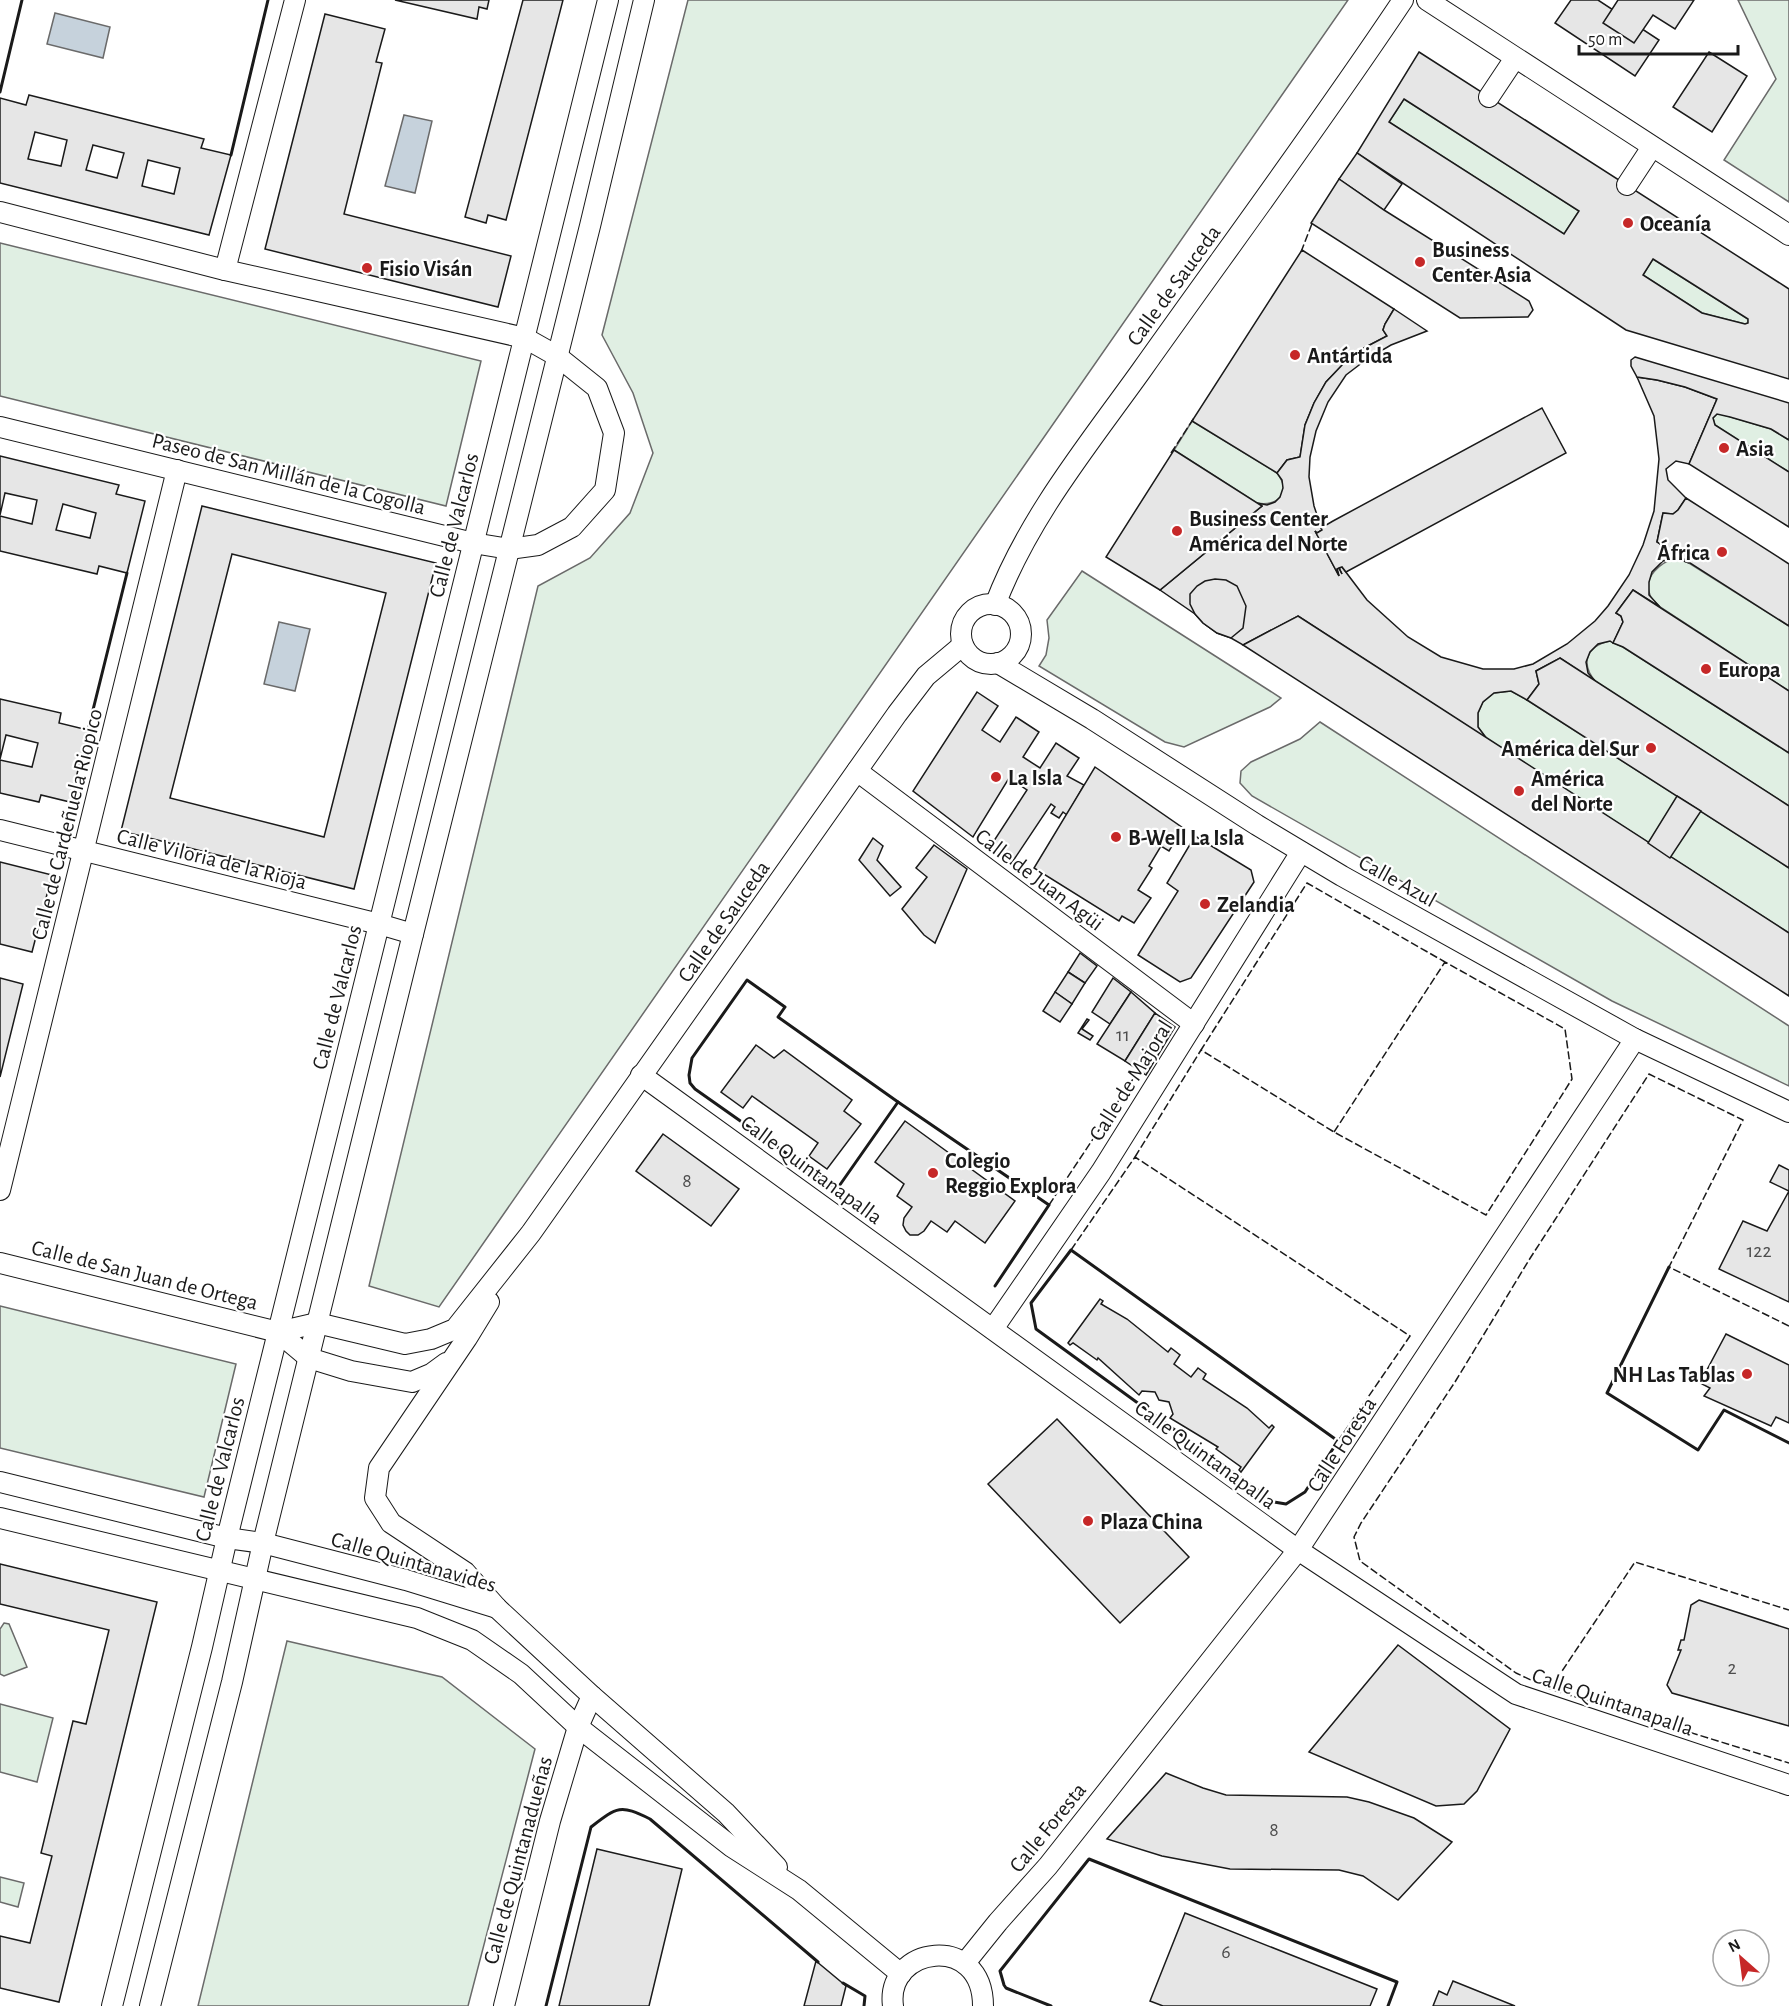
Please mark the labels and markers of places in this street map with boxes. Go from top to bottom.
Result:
place label: Oceanía [1640,213,1712,235]
marker: Oceanía [1621,216,1635,230]
place label: Business Center Asia [1432,239,1532,286]
marker: Business Center Asia [1413,255,1427,269]
place label: Fisio Visán [379,258,472,280]
marker: Fisio Visán [360,261,374,275]
place label: Antártida [1307,345,1393,367]
marker: Antártida [1288,348,1302,362]
place label: Asia [1736,438,1774,460]
marker: Asia [1717,441,1731,455]
place label: Business Center América del Norte [1189,508,1348,555]
marker: Business Center América del Norte [1170,524,1184,538]
place label: África [1657,539,1710,564]
marker: África [1715,545,1729,559]
place label: Europa [1718,659,1781,681]
marker: Europa [1699,662,1713,676]
place label: América del Sur [1501,738,1639,760]
marker: América del Sur [1644,741,1658,755]
place label: La Isla [1008,767,1063,789]
place label: América del Norte [1531,768,1613,815]
marker: La Isla [989,770,1003,784]
marker: América del Norte [1512,784,1526,798]
place label: B-Well La Isla [1128,827,1245,849]
marker: B-Well La Isla [1109,830,1123,844]
place label: Zelandia [1217,894,1295,916]
marker: Zelandia [1198,897,1212,911]
place label: Colegio Reggio Explora [945,1150,1077,1197]
marker: Colegio Reggio Explora [926,1166,940,1180]
place label: NH Las Tablas [1613,1364,1735,1386]
marker: NH Las Tablas [1740,1367,1754,1381]
place label: Plaza China [1100,1511,1203,1533]
marker: Plaza China [1081,1514,1095,1528]

